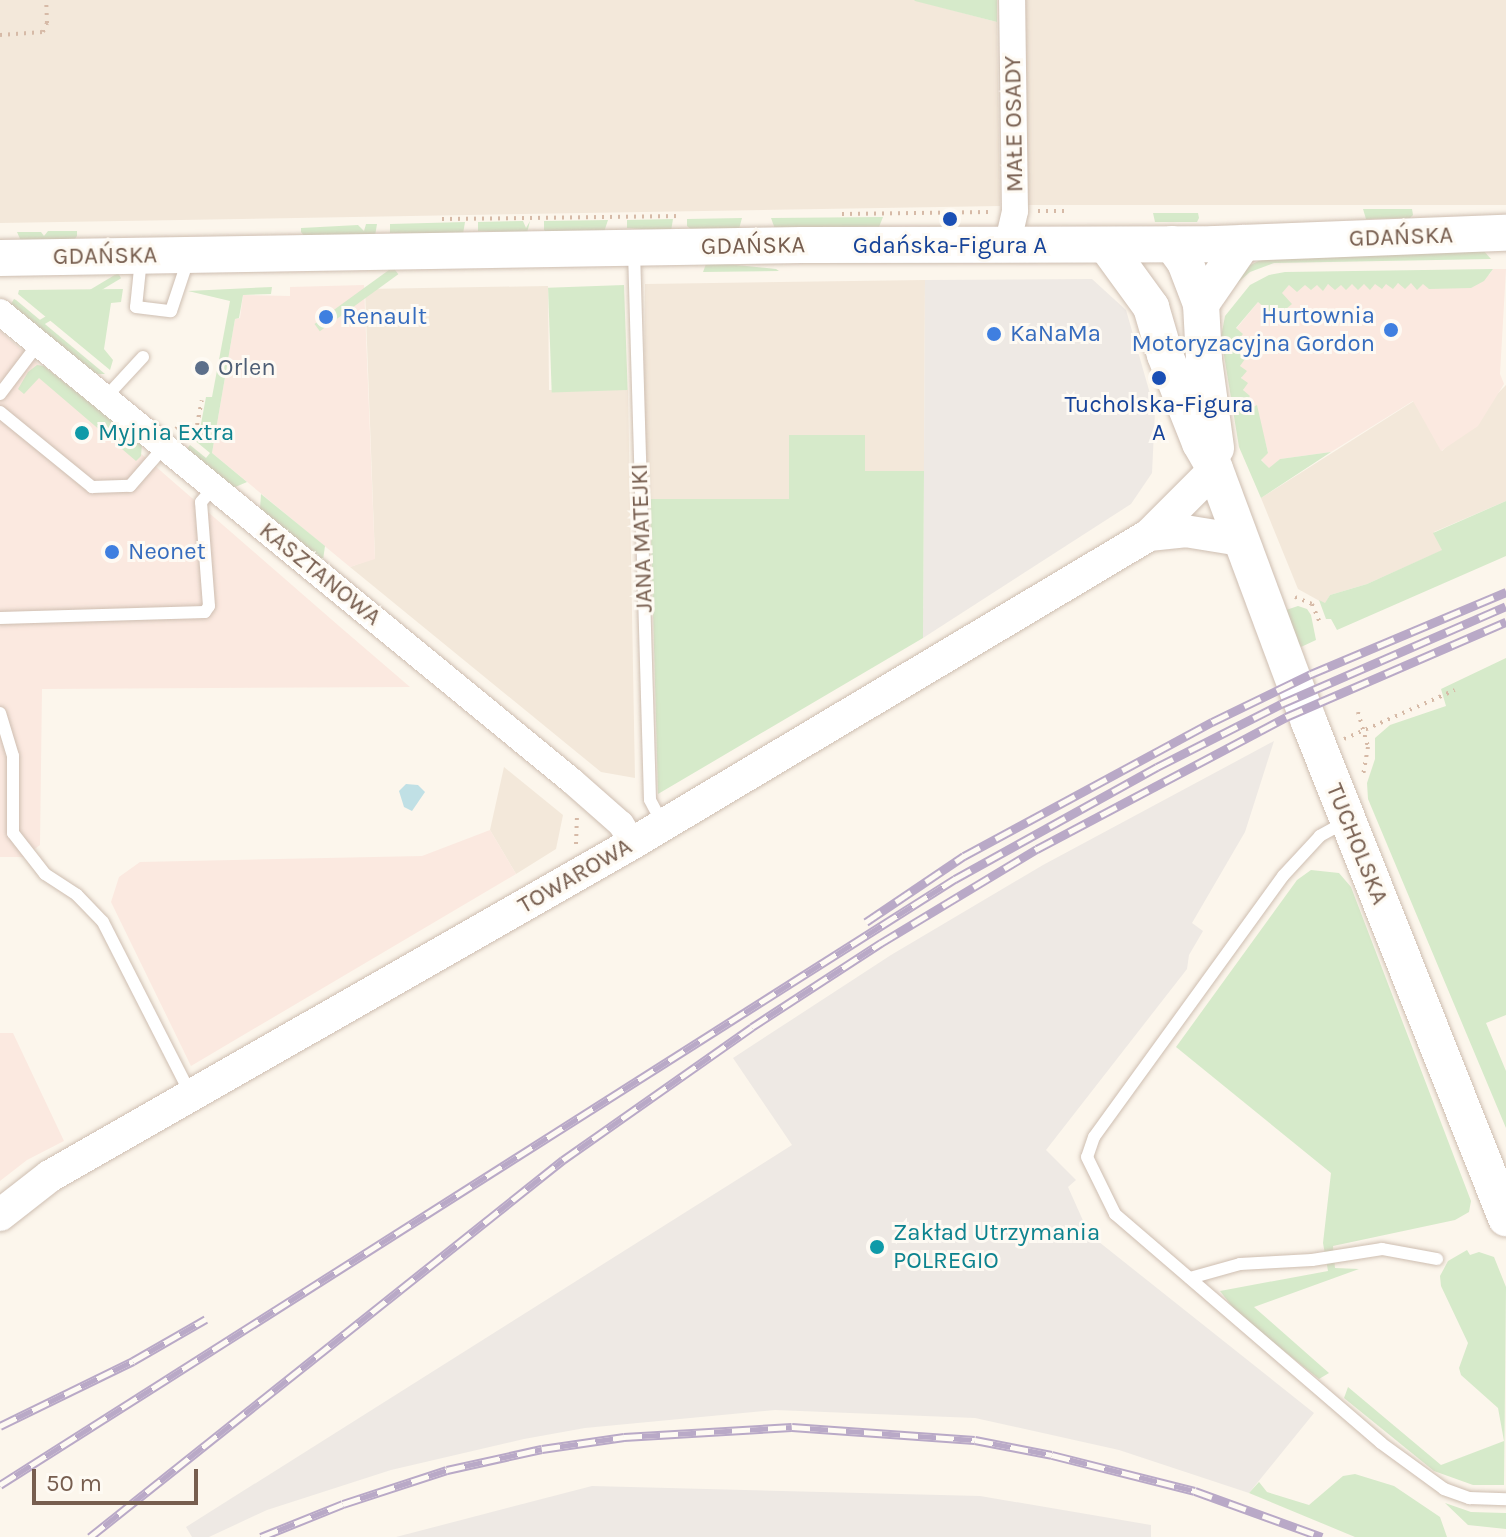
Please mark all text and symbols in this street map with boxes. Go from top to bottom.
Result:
street label: MAŁE OSADY [998,55,1030,193]
marker: Gdańska-Figura A [941,210,959,228]
street label: GDAŃSKA [1348,221,1454,253]
street label: GDAŃSKA [701,231,805,261]
place label: Gdańska-Figura A [853,232,1047,260]
street label: GDAŃSKA [53,241,157,271]
place label: Hurtownia Motoryzacyjna Gordon [1131,302,1375,358]
place label: Renault [342,303,427,331]
marker: Renault [317,308,335,326]
place label: KaNaMa [1010,320,1101,348]
marker: Hurtownia Motoryzacyjna Gordon [1382,321,1400,339]
marker: KaNaMa [985,325,1003,343]
place label: Orlen [218,354,276,382]
marker: Orlen [193,359,211,377]
marker: Tucholska-Figura A [1150,369,1168,387]
place label: Tucholska-Figura A [1065,391,1253,447]
place label: Myjnia Extra [98,419,234,447]
marker: Myjnia Extra [73,424,91,442]
street label: JANA MATEJKI [625,463,659,613]
street label: KASZTANOWA [253,516,387,632]
place label: Neonet [128,538,206,566]
marker: Neonet [103,543,121,561]
street label: TUCHOLSKA [1320,779,1394,909]
street label: TOWAROWA [513,832,637,920]
place label: Zakład Utrzymania POLREGIO [893,1219,1100,1275]
marker: Zakład Utrzymania POLREGIO [868,1238,886,1256]
scale bar [36,1453,202,1503]
text: 50 m [46,1469,102,1497]

